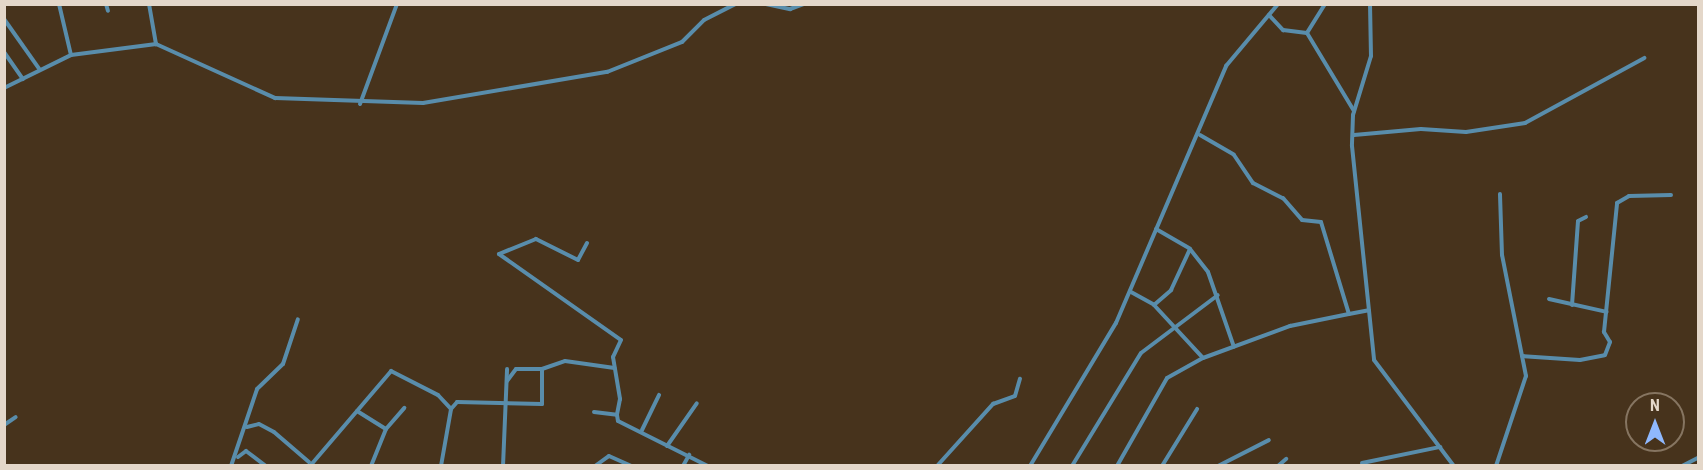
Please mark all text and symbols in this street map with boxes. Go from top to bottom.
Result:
north arrow [1625,392,1685,452]
text: N [1650,396,1660,415]

